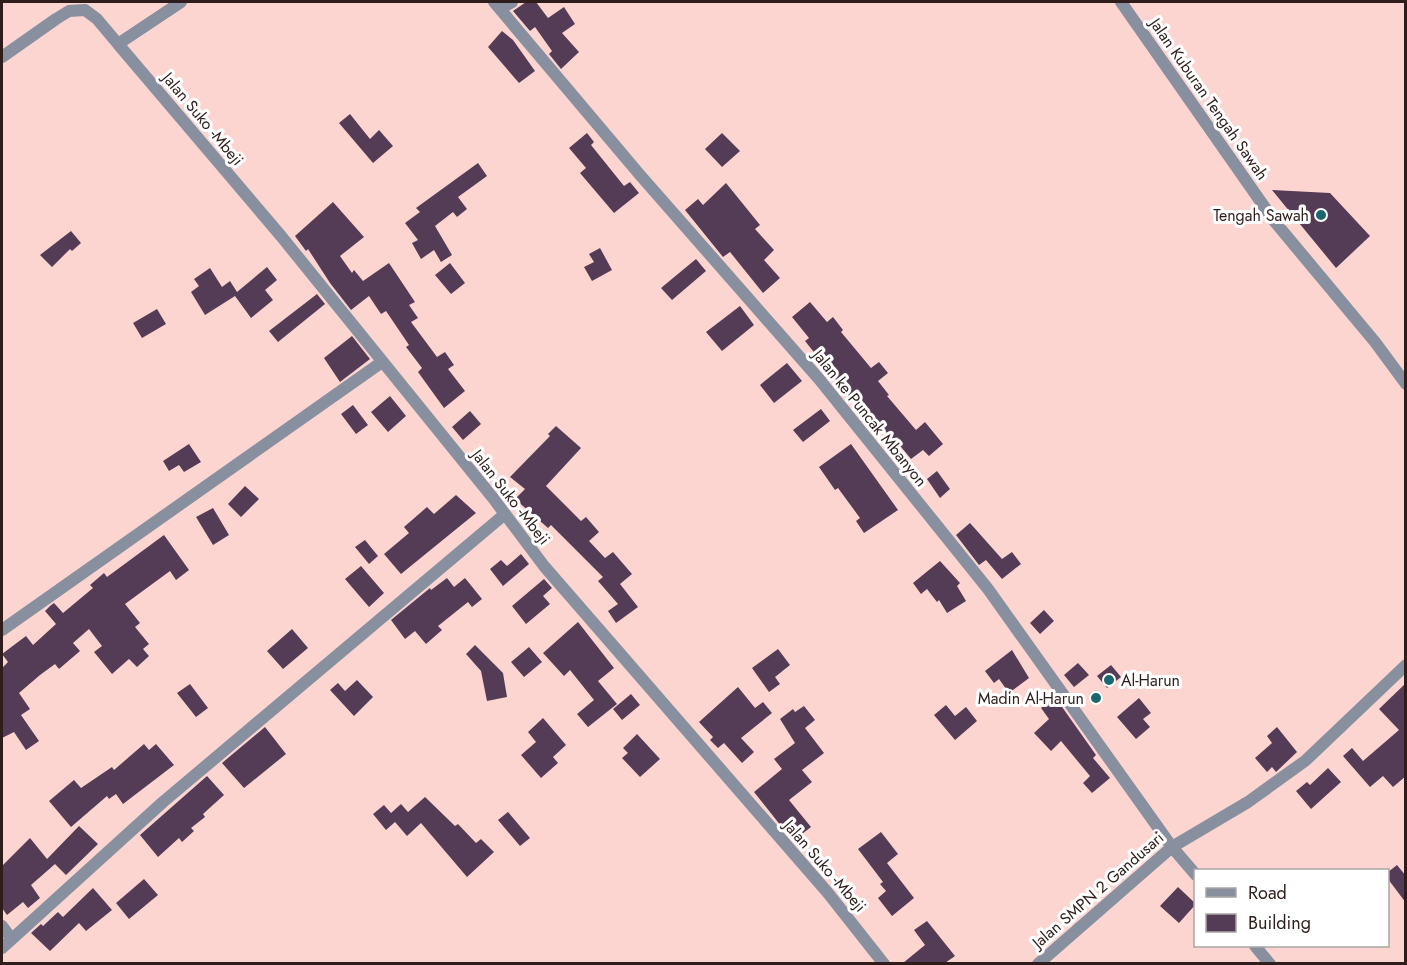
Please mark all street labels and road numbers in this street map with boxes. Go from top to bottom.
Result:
street label: Jalan Kuburan Tengah Sawah [1143,12,1274,185]
street label: Jalan Suko -Mbeji [156,66,249,171]
street label: Jalan ke Puncak Mbanyon [806,343,933,491]
street label: Jalan Suko -Mbeji [465,443,556,550]
street label: Jalan Suko -Mbeji [777,813,872,917]
street label: Jalan SMPN 2 Gandusari [1026,826,1169,955]

